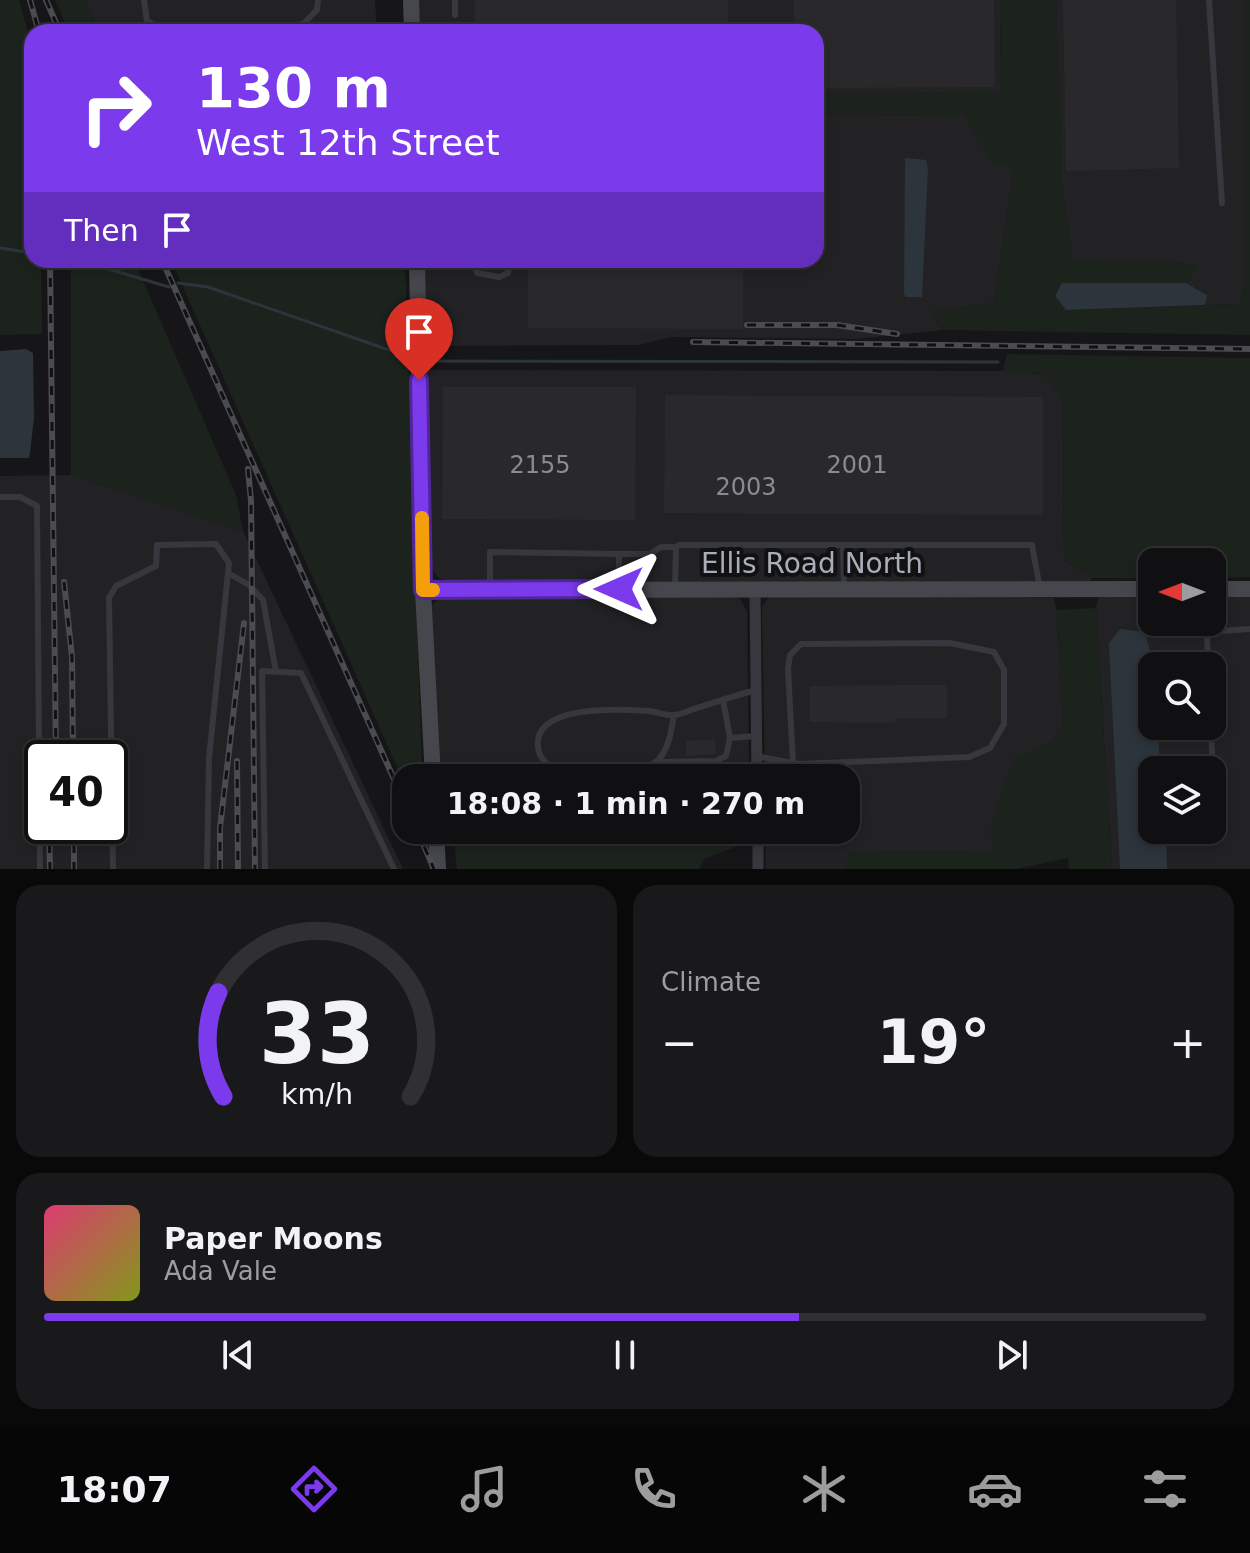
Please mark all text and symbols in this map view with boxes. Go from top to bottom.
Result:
text: 130 m [196,55,391,120]
icon: right [64,56,168,160]
text: West 12th Street [196,122,500,163]
icon: arrive [155,208,199,252]
text: Then [64,213,139,248]
pin [385,298,453,380]
icon: arrive [397,310,441,354]
house number: 2155 [509,451,571,479]
house number: 2001 [826,451,888,479]
house number: 2003 [715,473,777,501]
position arrow [577,547,661,631]
street label: Ellis Road North [701,547,923,580]
north arrow [1138,548,1226,636]
map controls [1138,548,1226,844]
button: search [1138,652,1226,740]
speed limit sign: 40 [24,740,128,844]
button: layers [1138,756,1226,844]
text: 18:08 · 1 min · 270 m [447,786,805,821]
text: Climate [661,967,761,997]
text: 33 [259,986,374,1083]
text: 19° [877,1007,990,1077]
text: − [661,1017,698,1068]
text: + [1169,1017,1206,1068]
text: km/h [280,1077,353,1111]
text: Paper Moons [164,1221,383,1256]
text: Ada Vale [164,1256,277,1286]
icon: previous [216,1333,260,1377]
icon: pause [603,1333,647,1377]
icon: next [990,1333,1034,1377]
icon: directions [286,1461,342,1517]
icon: music [456,1461,512,1517]
icon: phone [626,1461,682,1517]
icon: climate [796,1461,852,1517]
icon: car [967,1461,1023,1517]
icon: filters [1137,1461,1193,1517]
text: 18:07 [57,1469,172,1510]

